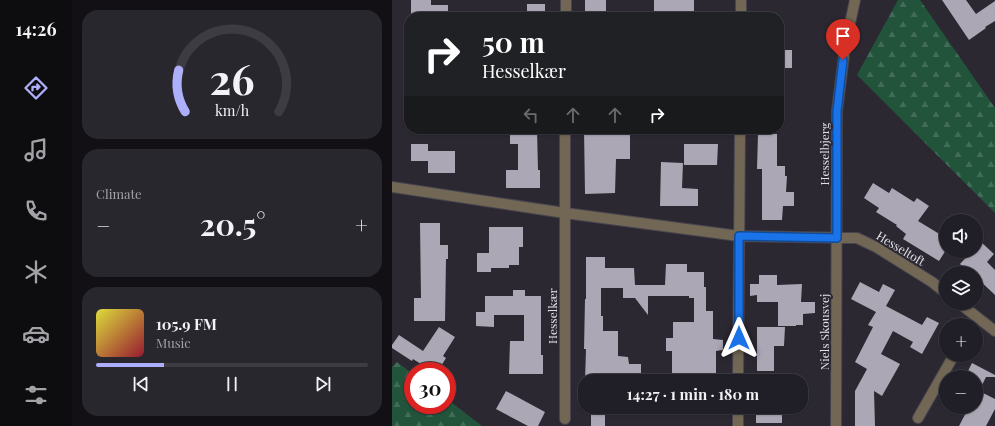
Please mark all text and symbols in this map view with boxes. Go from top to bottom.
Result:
text: 14:26 [15,17,57,41]
pin [826,19,860,60]
text: 50 m [482,23,545,60]
icon: arrive [832,25,854,47]
icon: right [416,28,468,80]
text: 26 [209,50,255,105]
text: Hesselkær [482,59,566,83]
icon: directions [22,74,50,102]
text: km/h [215,101,250,120]
icon: left [520,104,542,126]
icon: ahead [562,104,584,126]
icon: ahead [604,104,626,126]
icon: right [646,104,668,126]
street label: Hesselbjerg [816,122,832,185]
icon: music [22,136,50,164]
text: Climate [96,185,142,202]
icon: phone [22,197,50,225]
text: 20.5° [200,204,266,244]
text: − [96,210,110,240]
text: + [355,210,368,240]
map controls [939,214,983,414]
button: sound [939,214,983,258]
street label: Hesseltoft [874,227,929,269]
icon: climate [22,258,50,286]
button: layers [939,266,983,310]
street label: Hesselkær [544,287,560,344]
street label: Niels Skousvej [816,294,832,370]
text: 105.9 FM [156,314,217,334]
position arrow [718,317,760,359]
button: + [939,318,983,362]
icon: car [22,320,50,348]
text: Music [156,334,191,351]
speed limit sign: 30 [404,362,456,414]
button: − [939,370,983,414]
icon: previous [130,373,152,395]
icon: pause [221,373,243,395]
icon: next [312,373,334,395]
icon: filters [22,381,50,409]
text: 14:27 · 1 min · 180 m [627,384,759,404]

